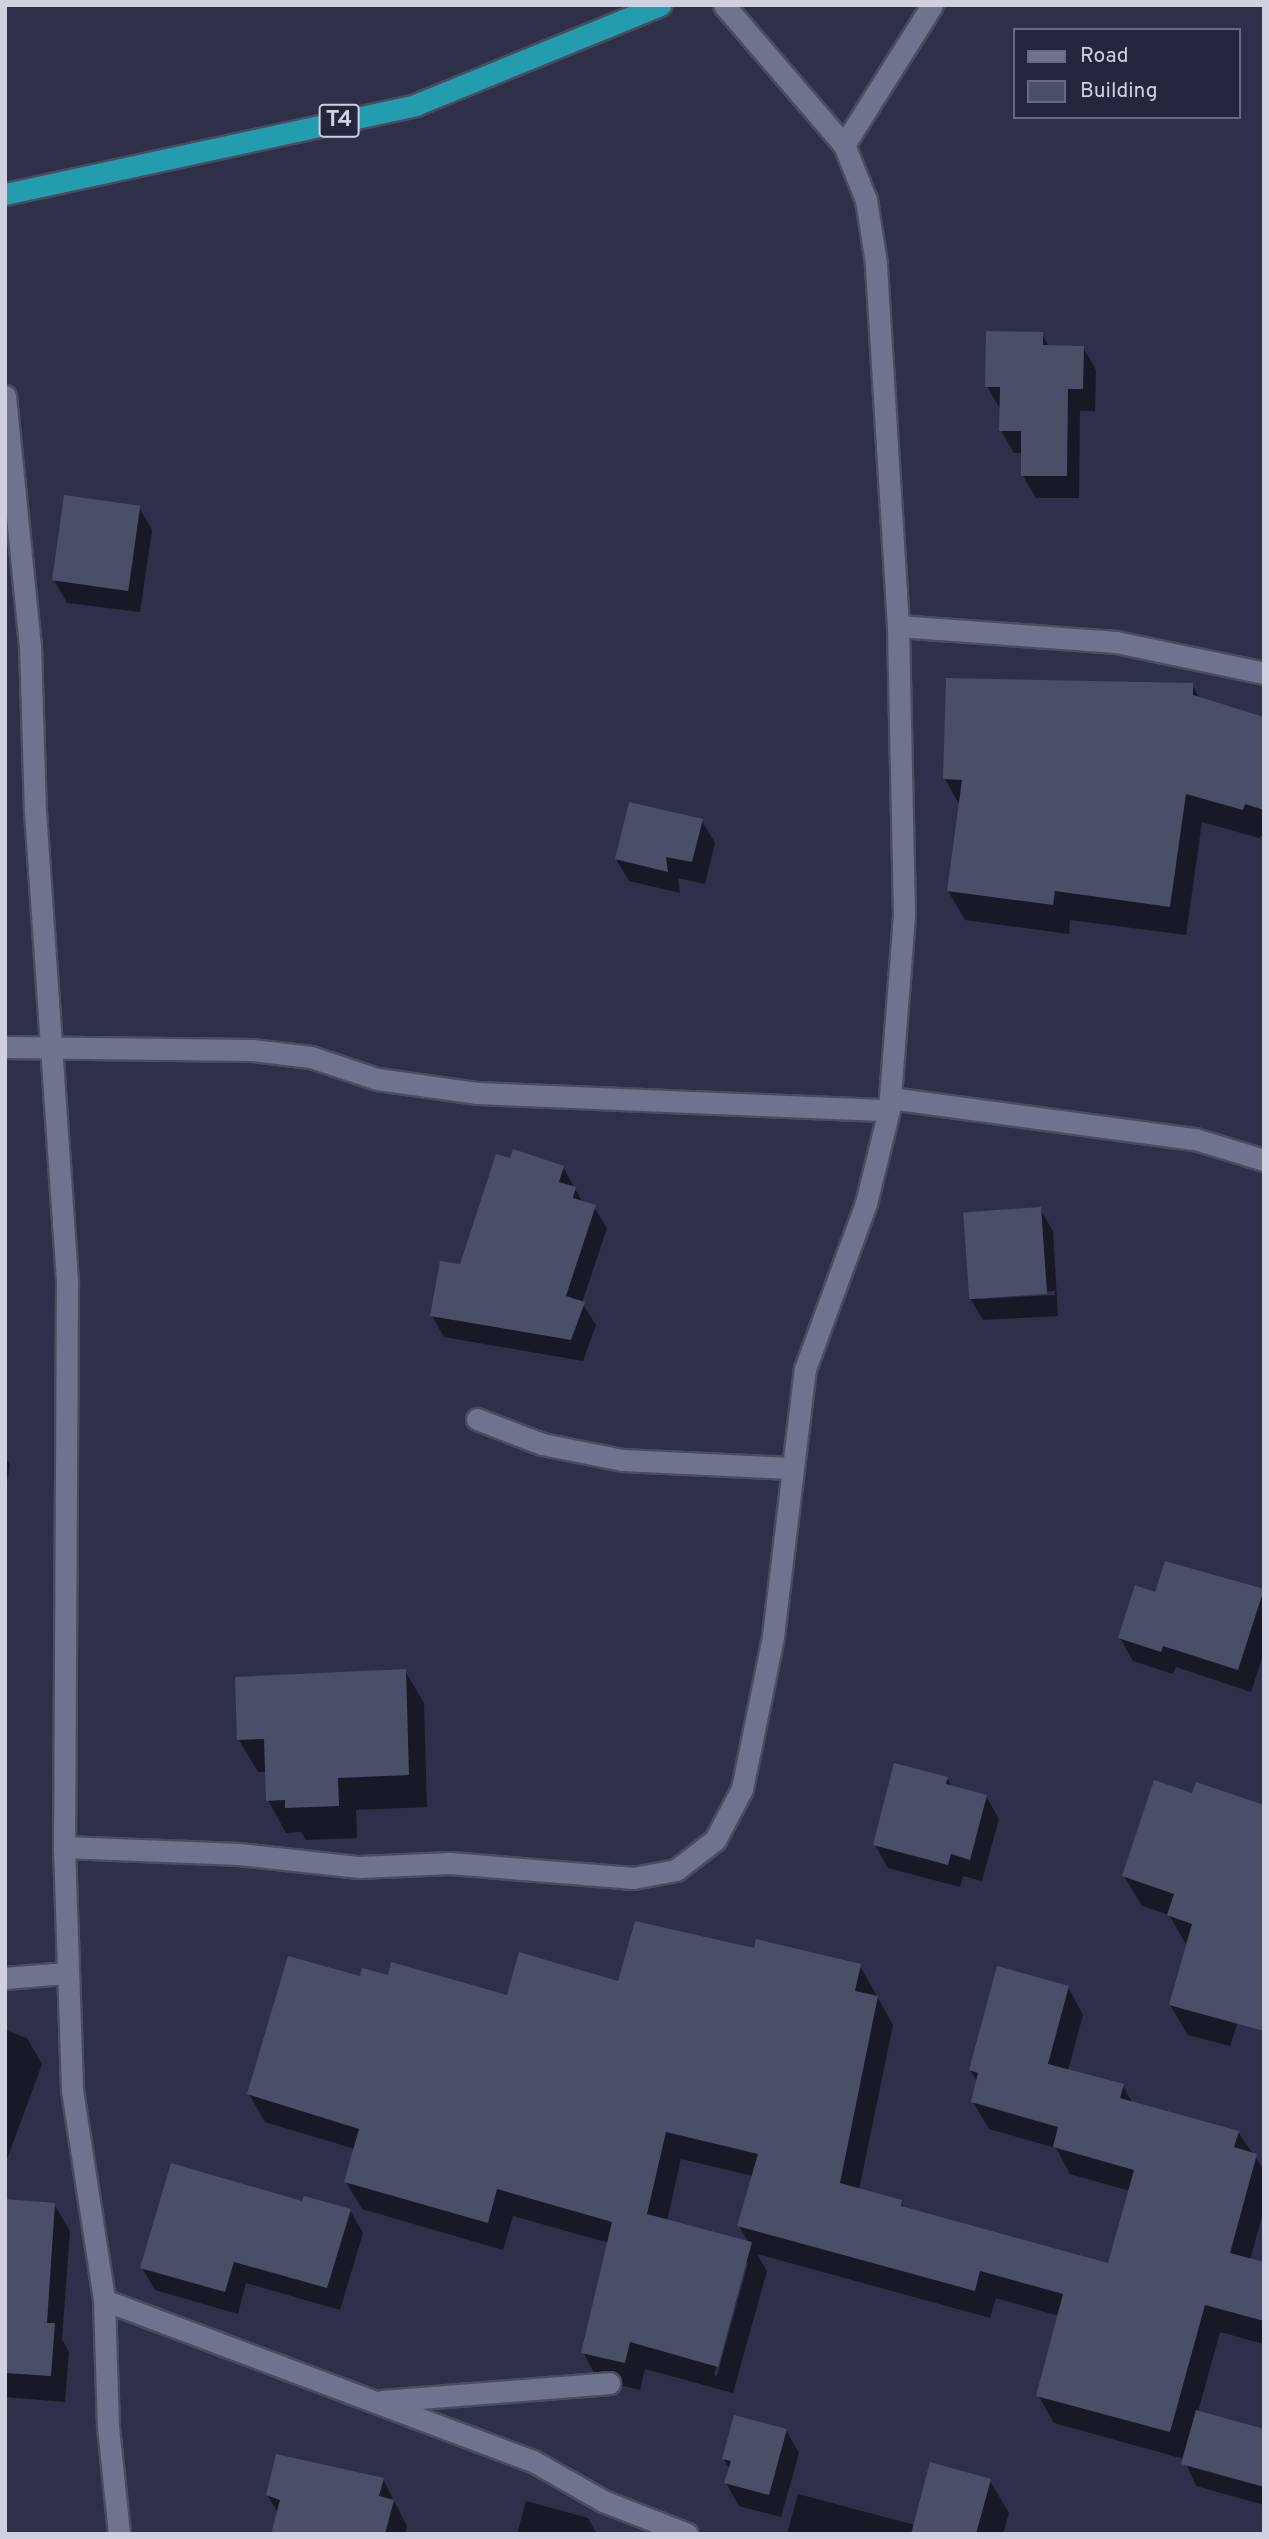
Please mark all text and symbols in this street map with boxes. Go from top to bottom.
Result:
legend [1014,28,1241,119]
text: Road [1080,43,1129,70]
text: Building [1080,78,1158,105]
road number: T4 [318,102,360,140]

